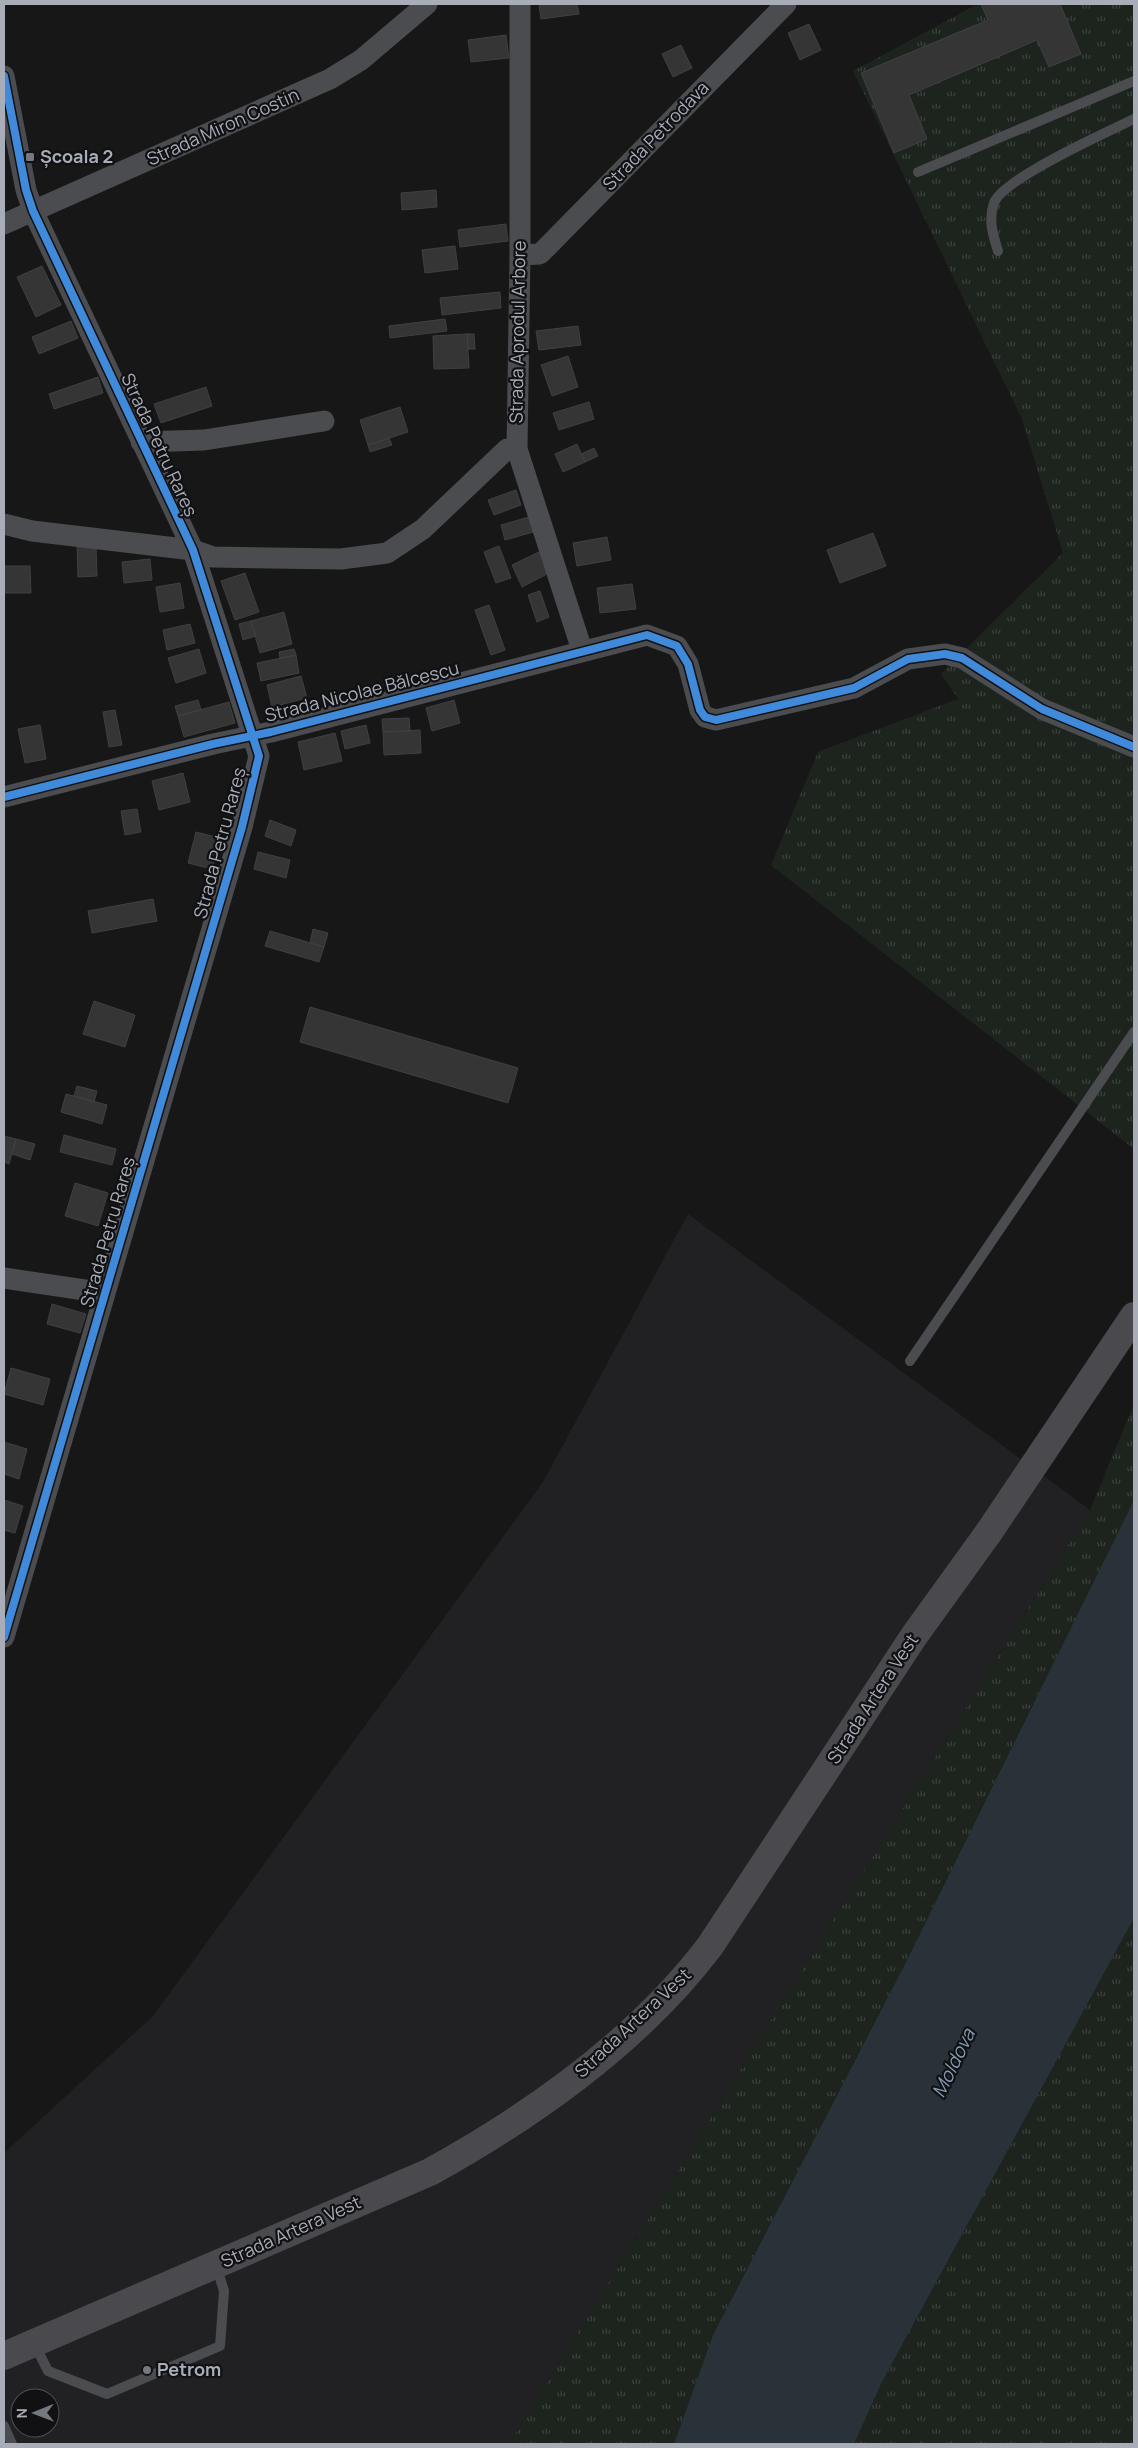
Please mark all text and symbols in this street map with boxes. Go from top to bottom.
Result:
street label: Strada Petrodava [597,75,714,195]
street label: Strada Miron Costin [143,82,303,170]
place label: Școala 2 [40,144,113,168]
marker: Școala 2 [24,151,36,163]
street label: Strada Aprodul Arbore [503,240,531,424]
street label: Strada Petru Rareș [116,369,204,520]
street label: Strada Nicolae Bălcescu [262,655,461,727]
street label: Strada Petru Rareș [187,764,251,921]
street label: Strada Petru Rareș [74,1154,140,1310]
street label: Strada Artera Vest [821,1629,923,1768]
street label: Strada Artera Vest [569,1962,696,2082]
water label: Moldova [925,2023,981,2102]
street label: Strada Artera Vest [217,2189,364,2273]
place label: Petrom [157,2357,221,2381]
marker: Petrom [141,2364,153,2376]
north arrow [10,2388,60,2438]
text: N [12,2408,31,2418]

